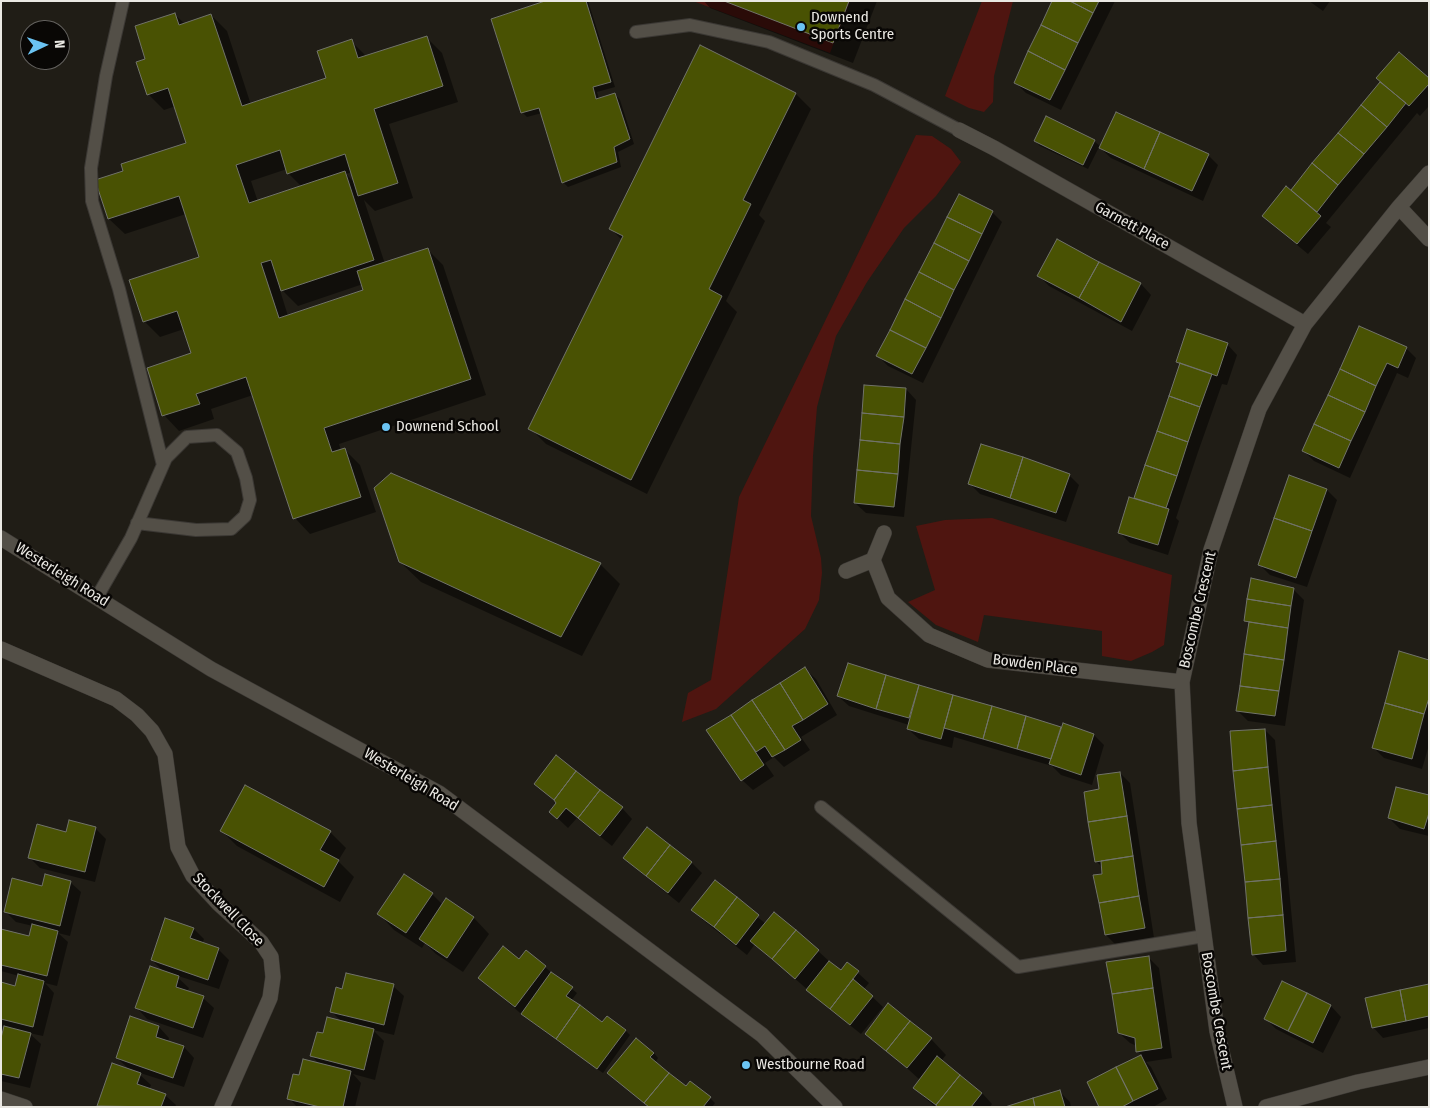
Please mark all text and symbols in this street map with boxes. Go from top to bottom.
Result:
place label: Downend Sports Centre [811,9,894,44]
north arrow [20,20,70,70]
marker: Downend Sports Centre [795,21,807,33]
text: N [51,40,68,49]
street label: Garnett Place [1092,198,1172,254]
place label: Downend School [396,418,499,436]
marker: Downend School [380,421,392,433]
street label: Westerleigh Road [12,539,112,611]
street label: Boscombe Crescent [1176,550,1220,670]
street label: Bowden Place [992,651,1078,679]
street label: Westerleigh Road [361,745,461,815]
street label: Stockwell Close [188,870,268,950]
street label: Boscombe Crescent [1197,951,1235,1071]
place label: Westbourne Road [756,1056,865,1074]
marker: Westbourne Road [740,1059,752,1071]

